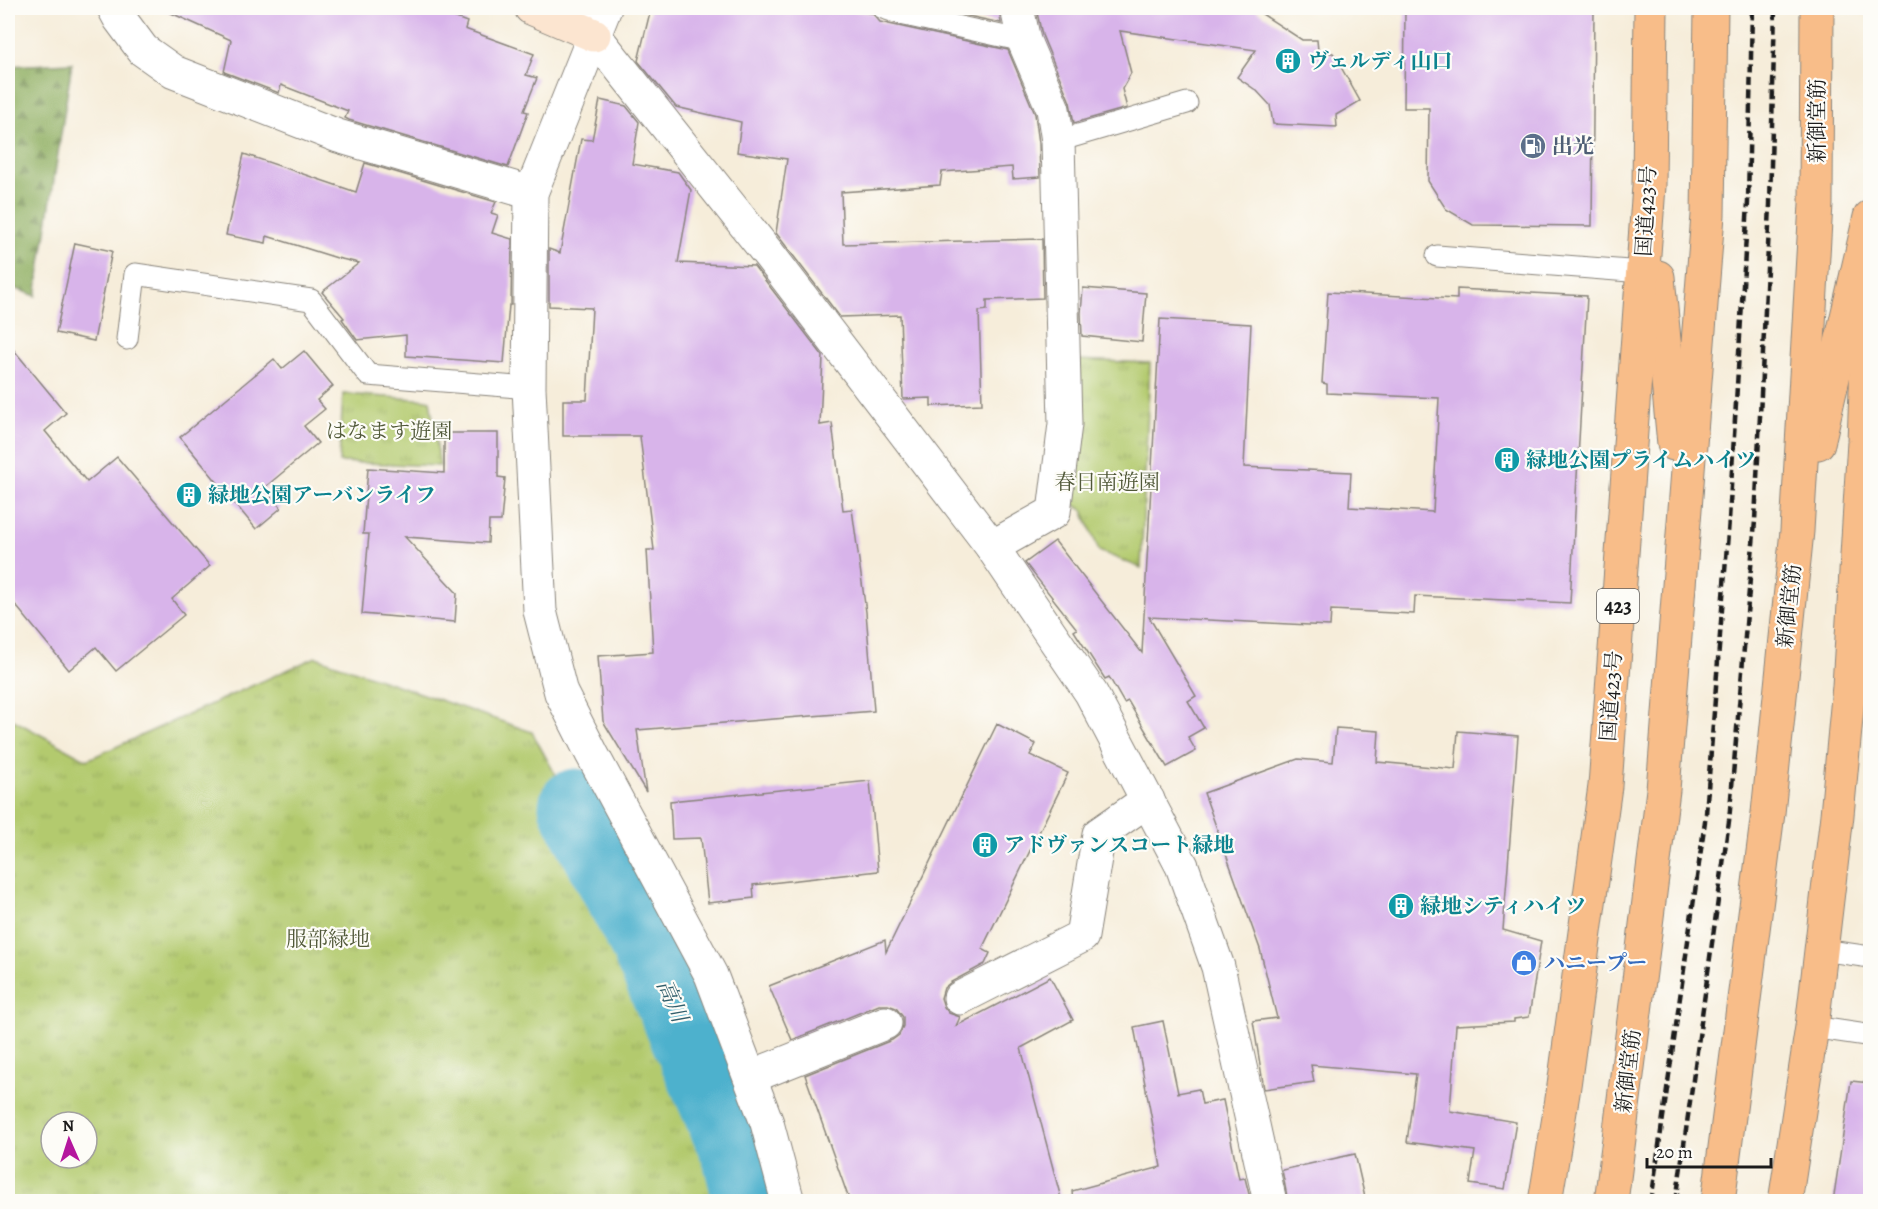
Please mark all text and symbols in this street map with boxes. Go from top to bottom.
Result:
building icon: ヴェルディ山口 [1273,46,1303,76]
place label: ヴェルディ山口 [1308,47,1452,75]
street label: 新御堂筋 [1803,79,1831,163]
fuel station icon: 出光 [1518,131,1548,161]
place label: 出光 [1552,132,1594,160]
street label: 国道423号 [1630,165,1662,257]
park label: はなます遊園 [326,417,452,445]
building icon: 緑地公園プライムハイツ [1492,445,1522,475]
place label: 緑地公園プライムハイツ [1526,446,1756,474]
park label: 春日南遊園 [1055,468,1160,496]
building icon: 緑地公園アーバンライフ [174,480,204,510]
place label: 緑地公園アーバンライフ [208,481,436,509]
street label: 新御堂筋 [1771,563,1807,649]
road number: 423 [1597,589,1639,623]
street label: 国道423号 [1594,650,1628,742]
building icon: アドヴァンスコート緑地 [970,830,1000,860]
place label: アドヴァンスコート緑地 [1004,831,1234,859]
building icon: 緑地シティハイツ [1386,891,1416,921]
place label: 緑地シティハイツ [1420,892,1586,920]
park label: 服部緑地 [286,925,370,953]
shop icon: ハニープー [1509,948,1539,978]
place label: ハニープー [1544,949,1647,977]
water label: 高川 [649,975,695,1029]
street label: 新御堂筋 [1609,1028,1647,1114]
north arrow [39,1110,99,1170]
text: N [62,1115,75,1137]
scale bar [1647,1131,1772,1169]
text: 20 m [1656,1140,1693,1164]

